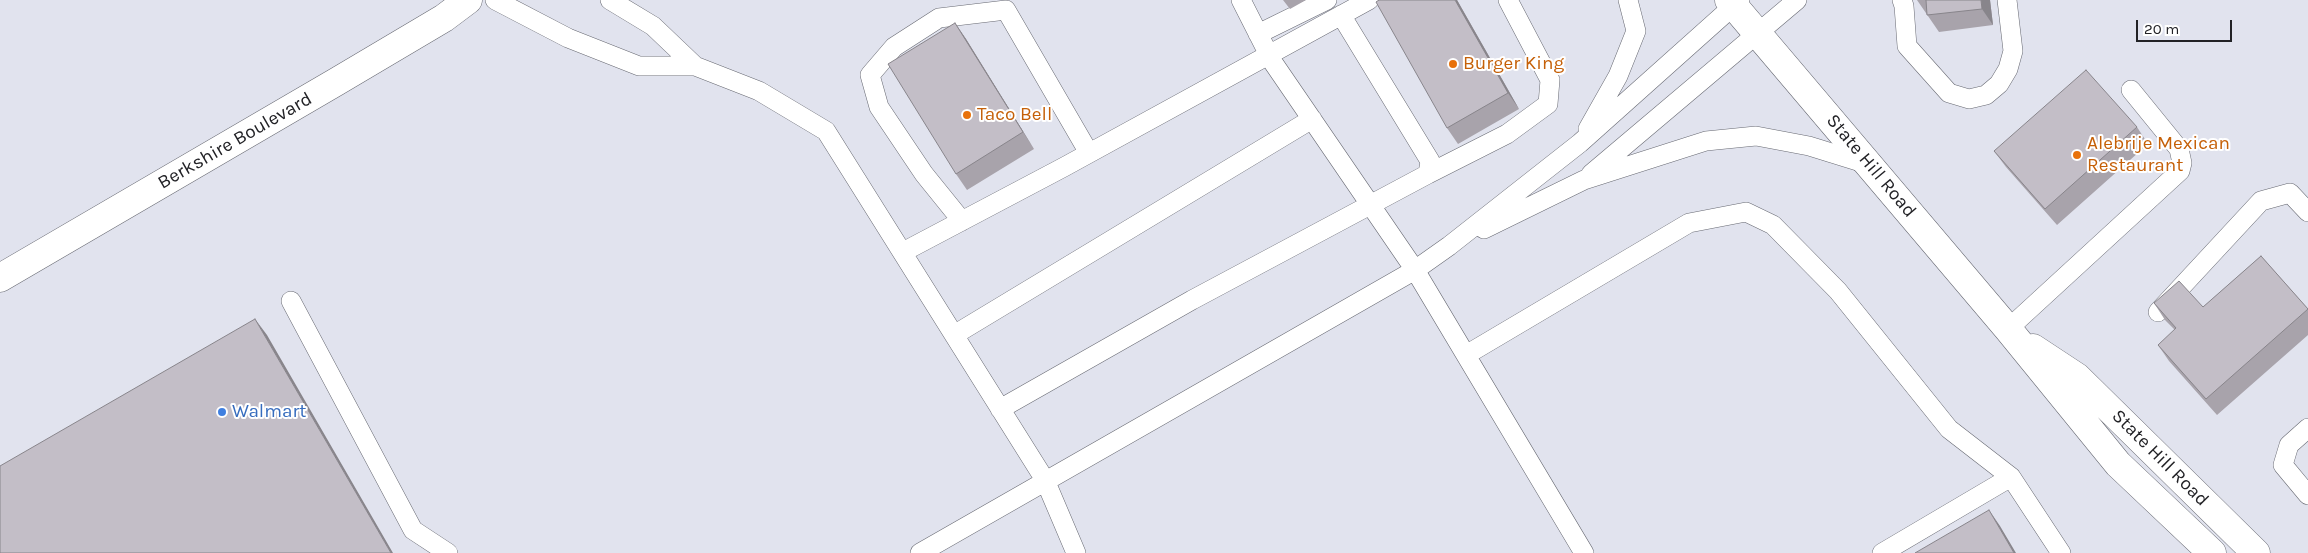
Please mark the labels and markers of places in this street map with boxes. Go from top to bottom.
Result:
place label: Burger King [1463,53,1564,75]
marker: Burger King [1447,58,1459,70]
place label: Taco Bell [977,104,1052,126]
marker: Taco Bell [961,109,973,121]
place label: Alebrije Mexican Restaurant [2087,133,2230,177]
marker: Alebrije Mexican Restaurant [2071,149,2083,161]
place label: Walmart [232,401,306,423]
marker: Walmart [216,406,228,418]

